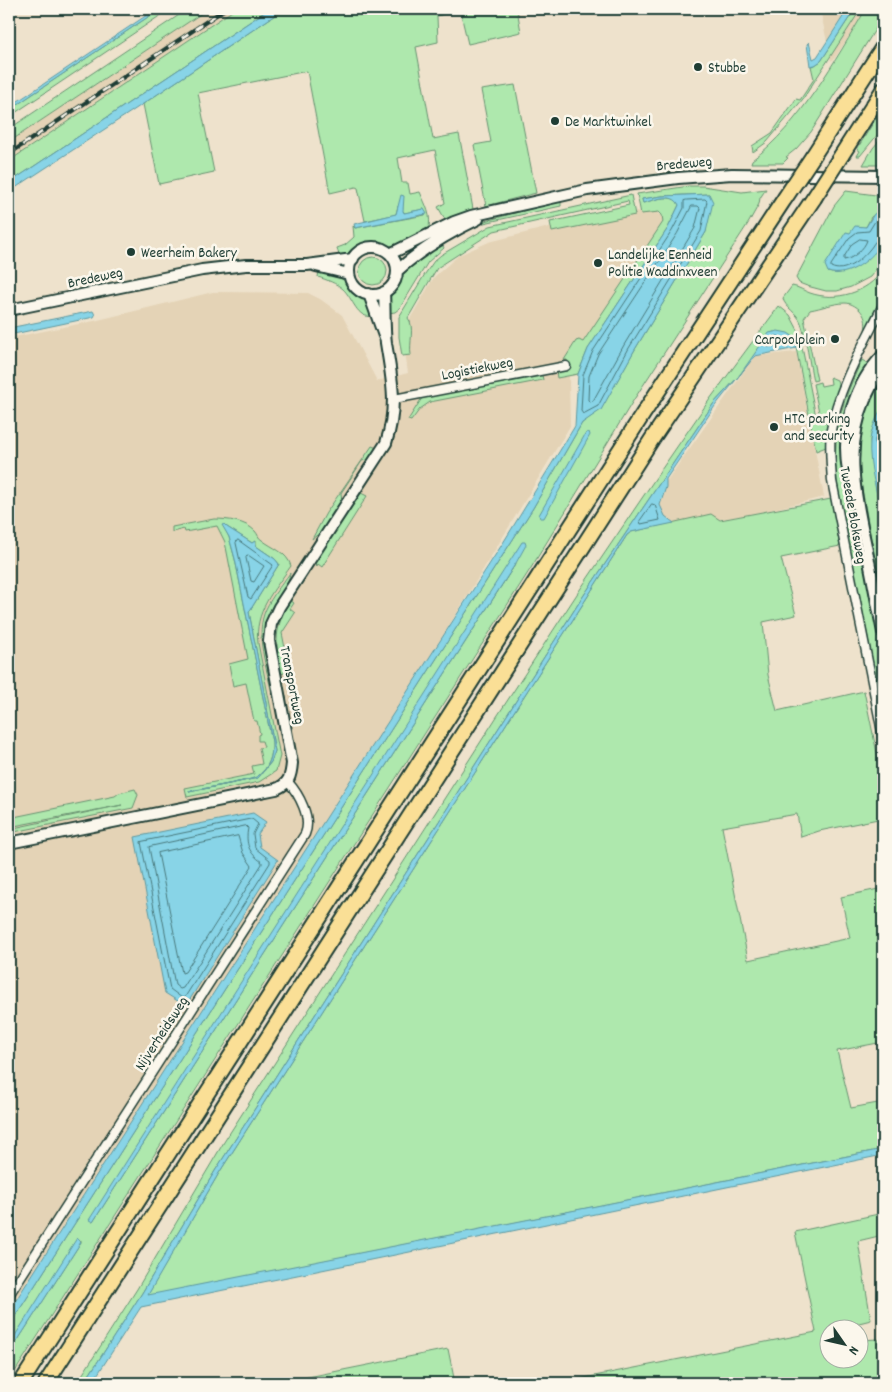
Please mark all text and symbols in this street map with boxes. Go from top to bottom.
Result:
place label: Stubbe [708,58,747,80]
marker: Stubbe [692,61,704,73]
place label: De Marktwinkel [565,112,652,134]
marker: De Marktwinkel [549,115,561,127]
street label: Bredeweg [655,152,713,178]
place label: Weerheim Bakery [141,243,238,265]
place label: Landelijke Eenheid Politie Waddinxveen [608,245,718,284]
marker: Weerheim Bakery [125,246,137,258]
marker: Landelijke Eenheid Politie Waddinxveen [592,257,604,269]
street label: Bredeweg [66,262,125,296]
place label: Carpoolplein [754,330,825,352]
marker: Carpoolplein [829,333,841,345]
street label: Logistiekweg [440,352,515,388]
place label: HTC parking and security [784,409,855,448]
marker: HTC parking and security [768,421,780,433]
street label: Tweede Bloksweg [833,465,871,566]
street label: Transportweg [273,644,309,726]
street label: Nijverheidsweg [130,992,195,1076]
north arrow [820,1320,870,1370]
text: N [843,1342,863,1359]

